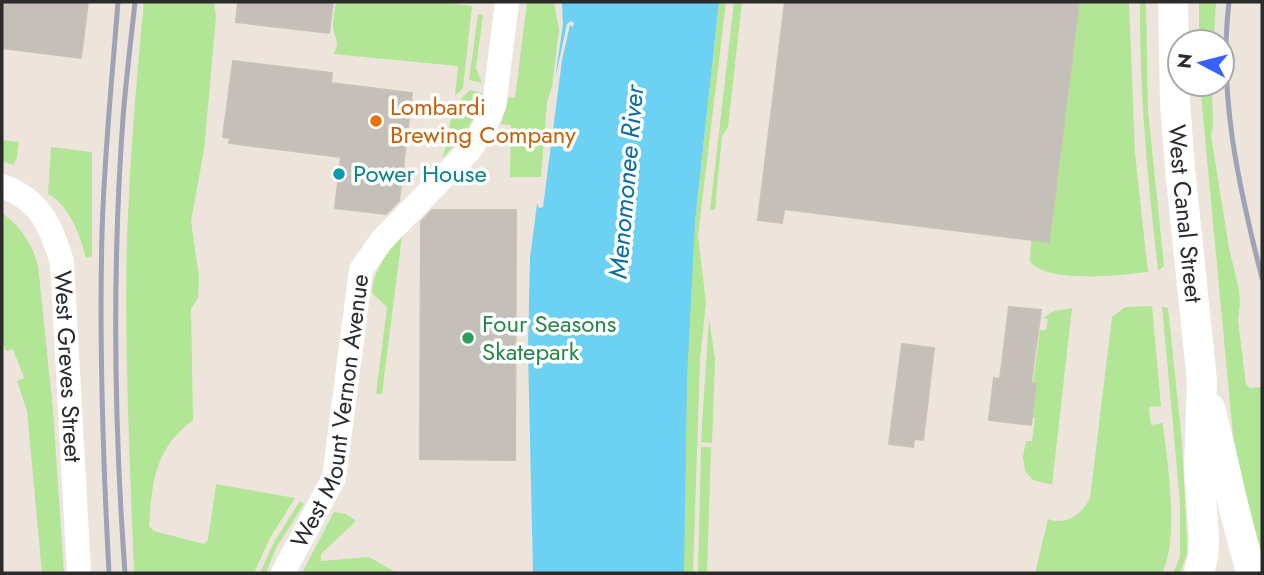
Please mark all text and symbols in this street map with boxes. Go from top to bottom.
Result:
north arrow [1166,28,1236,98]
text: N [1170,52,1199,70]
water label: Menomonee River [599,82,653,280]
place label: Lombardi Brewing Company [390,89,576,152]
marker: Lombardi Brewing Company [368,113,384,129]
street label: West Canal Street [1160,123,1212,305]
place label: Power House [353,156,487,191]
marker: Power House [331,166,347,182]
street label: West Greves Street [45,270,91,464]
street label: West Mount Vernon Avenue [282,272,377,554]
place label: Four Seasons Skatepark [482,306,617,369]
marker: Four Seasons Skatepark [460,330,476,346]

